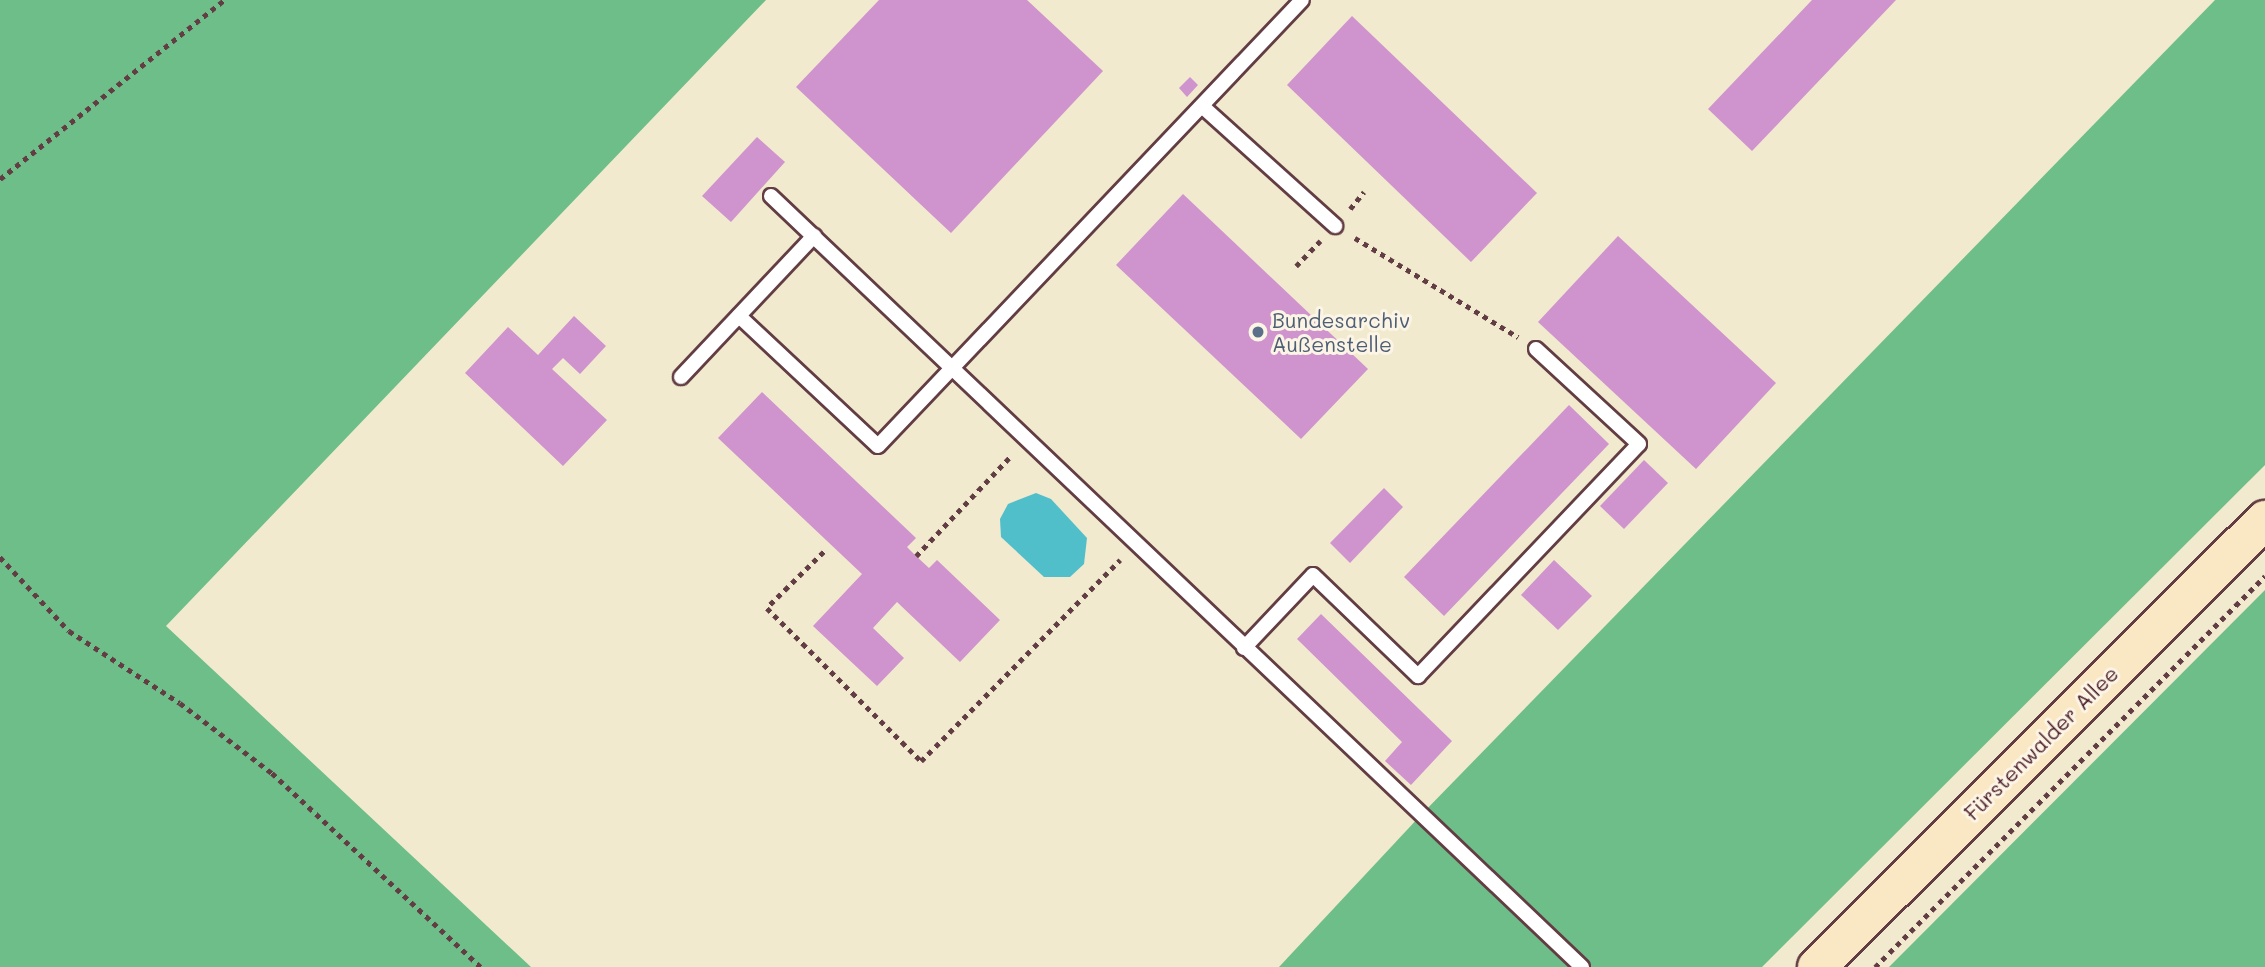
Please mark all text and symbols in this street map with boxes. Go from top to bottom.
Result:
place label: Bundesarchiv Außenstelle [1272,307,1410,357]
marker: Bundesarchiv Außenstelle [1250,324,1266,340]
street label: Fürstenwalder Allee [1959,661,2123,825]

